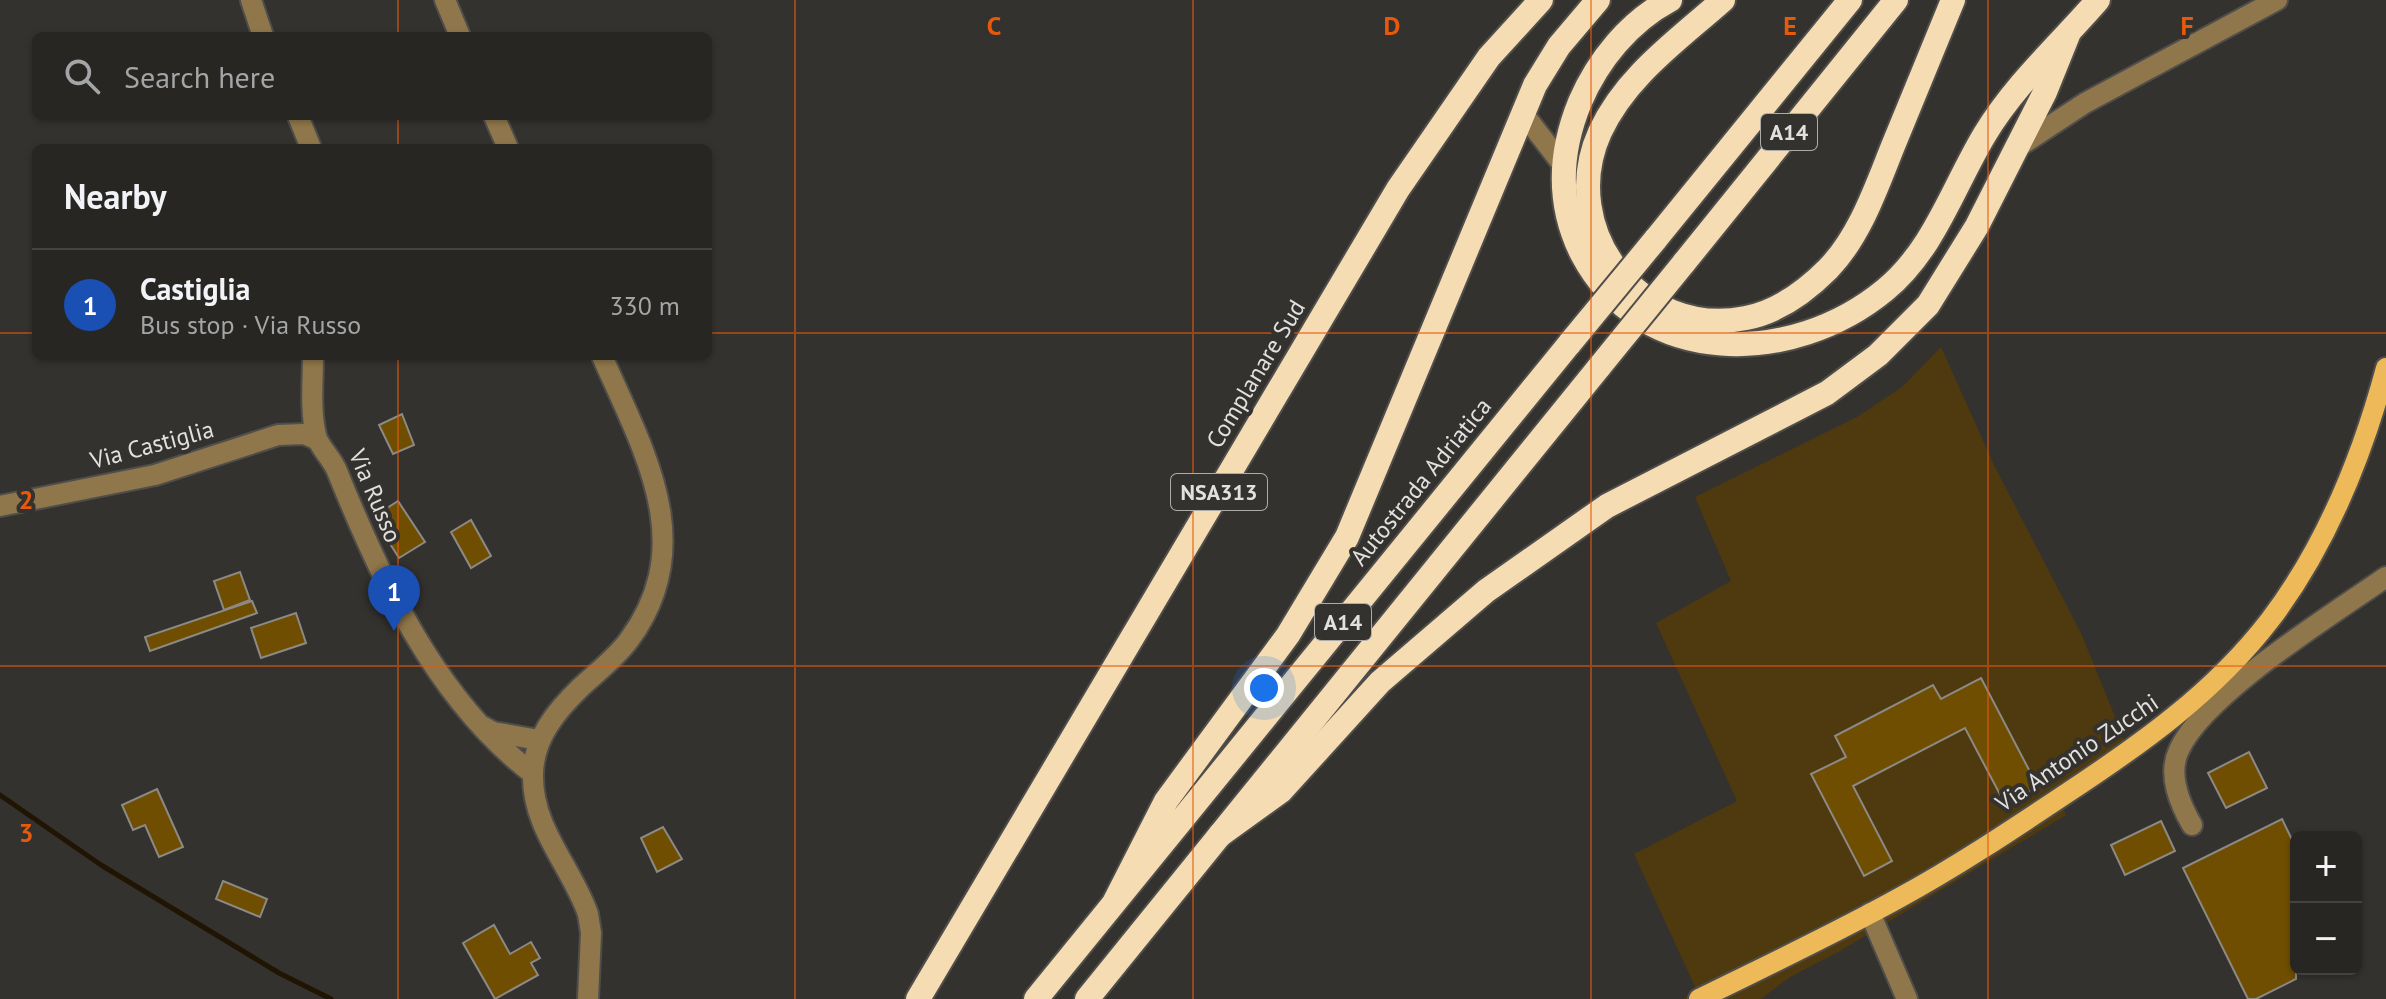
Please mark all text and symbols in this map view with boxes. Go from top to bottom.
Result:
text: C [987,9,1001,42]
text: D [1384,9,1400,42]
text: E [1783,9,1797,42]
text: F [2180,9,2194,42]
search box [32,32,712,120]
icon: search [60,54,104,98]
text: Search here [124,57,275,96]
road number: A14 [1761,114,1817,150]
text: Nearby [64,174,166,218]
text: Castiglia [140,269,250,308]
text: 1 [83,289,97,322]
text: 330 m [609,289,680,322]
street label: Complanare Sud [1199,294,1312,454]
text: Bus stop · Via Russo [140,308,361,341]
street label: Autostrada Adriatica [1343,391,1498,572]
street label: Via Castiglia [86,413,217,476]
street label: Via Russo [342,444,409,547]
road number: NSA313 [1171,474,1267,510]
text: 2 [19,483,33,516]
pin: 1 [368,565,420,631]
road number: A14 [1315,604,1371,640]
your location [1244,668,1284,708]
street label: Via Antonio Zucchi [1988,687,2164,819]
text: 3 [19,816,33,849]
map controls [2290,831,2362,975]
button: + [2290,831,2362,903]
button: − [2290,903,2362,975]

